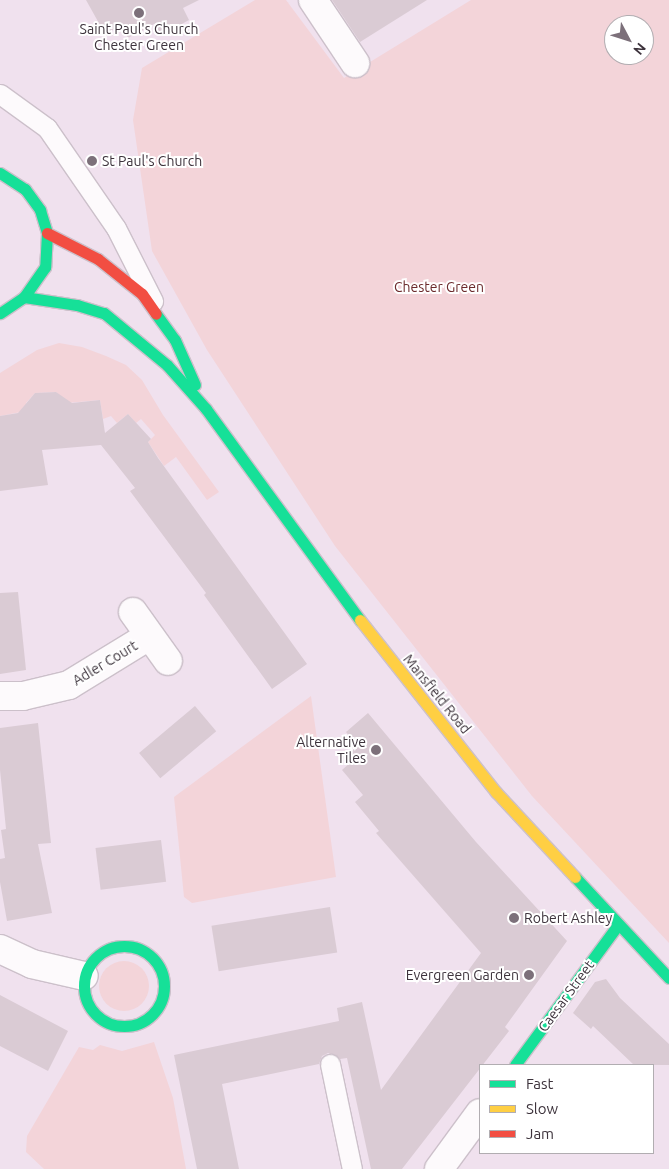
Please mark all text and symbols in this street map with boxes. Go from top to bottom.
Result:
marker: Saint Paul's Church Chester Green [133,7,145,19]
north arrow [604,15,654,65]
place label: Saint Paul's Church Chester Green [80,21,198,54]
text: N [630,40,649,58]
place label: St Paul's Church [102,153,202,169]
marker: St Paul's Church [86,155,98,167]
park label: Chester Green [394,279,484,295]
street label: Adler Court [69,637,141,689]
street label: Mansfield Road [400,651,474,737]
place label: Alternative Tiles [296,734,366,766]
marker: Alternative Tiles [370,744,382,756]
place label: Robert Ashley [524,910,612,926]
marker: Robert Ashley [508,912,520,924]
street label: Caesar Street [534,957,598,1035]
place label: Evergreen Garden [406,967,519,983]
marker: Evergreen Garden [523,969,535,981]
legend [479,1064,654,1154]
text: Fast [526,1075,553,1092]
text: Slow [526,1100,558,1117]
text: Jam [526,1125,554,1142]

